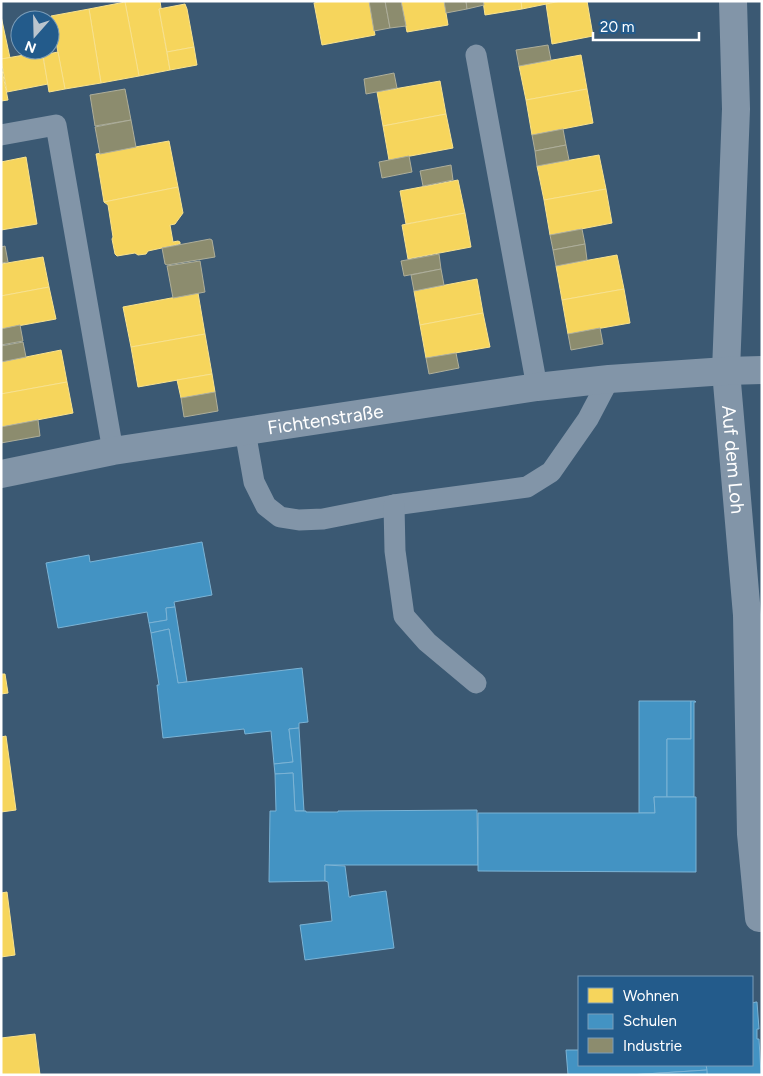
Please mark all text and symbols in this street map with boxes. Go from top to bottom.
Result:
north arrow [10,10,60,60]
scale bar [593,10,699,42]
text: 20 m [600,18,634,36]
text: N [23,37,39,57]
street label: Fichtenstraße [266,399,385,440]
street label: Auf dem Loh [717,404,749,515]
legend [578,976,753,1066]
text: Wohnen [623,987,679,1005]
text: Schulen [623,1012,677,1030]
text: Industrie [623,1037,682,1055]

